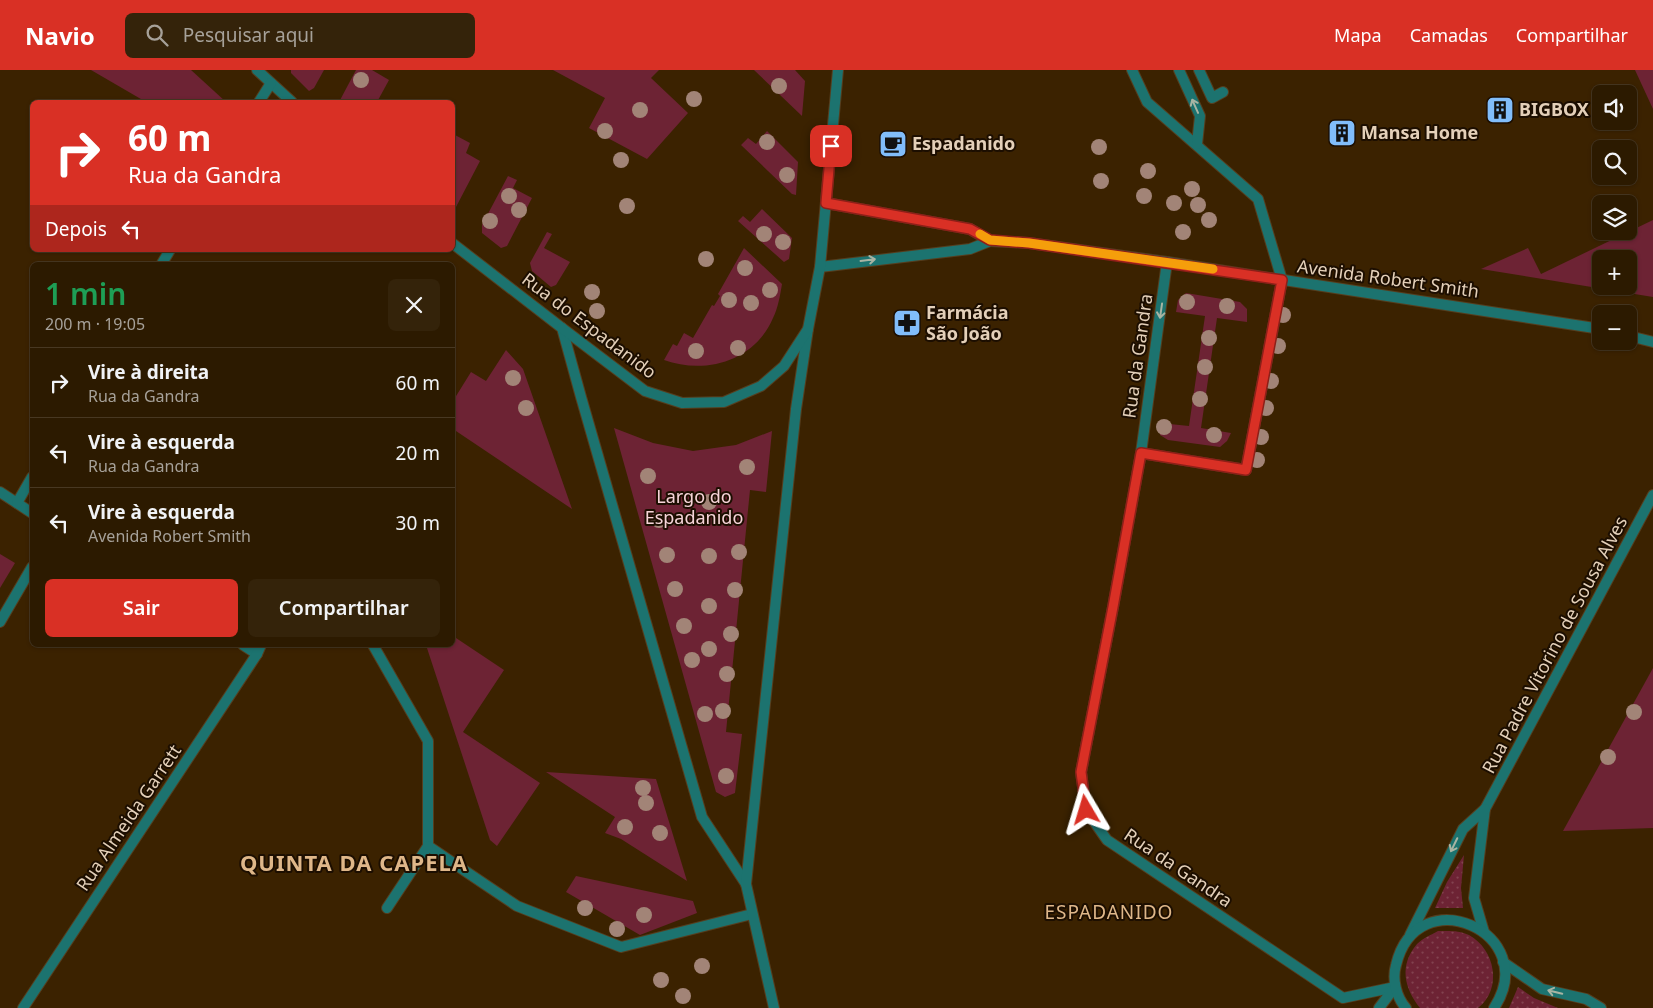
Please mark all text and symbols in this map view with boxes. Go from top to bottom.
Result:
search box [125,13,475,58]
text: Navio [25,19,95,52]
icon: search [143,21,171,49]
text: Pesquisar aqui [183,22,314,48]
text: Mapa [1334,23,1382,47]
text: Camadas [1410,23,1488,47]
text: Compartilhar [1516,23,1628,47]
map controls [1592,85,1637,350]
button: sound [1592,85,1637,130]
building icon: BIGBOX [1485,95,1515,125]
place label: BIGBOX [1519,97,1589,121]
one-way arrow [1190,99,1200,114]
text: 60 m [128,114,211,161]
building icon: Mansa Home [1327,118,1357,148]
icon: right [45,120,110,185]
place label: Mansa Home [1361,120,1478,144]
pin [810,125,852,167]
cafe icon: Espadanido [878,129,908,159]
place label: Espadanido [912,131,1015,155]
icon: arrive [817,132,845,160]
button: search [1592,140,1637,185]
text: Rua da Gandra [128,159,281,189]
button: layers [1592,195,1637,240]
icon: left [117,215,145,243]
text: Depois [45,216,107,242]
button: + [1592,250,1637,295]
street label: Avenida Robert Smith [1296,253,1481,303]
one-way arrow [860,255,876,265]
street label: Rua do Espadanido [518,267,662,384]
text: 1 min [45,273,126,314]
button: close [388,279,440,331]
street label: Rua da Gandra [1116,292,1158,420]
place label: Farmácia São João [926,300,1009,345]
one-way arrow [1155,302,1165,318]
button: − [1592,305,1637,350]
pharmacy icon: Farmácia São João [892,308,922,338]
text: 200 m · 19:05 [45,313,145,335]
text: Vire à direita [88,359,209,385]
icon: right [45,369,73,397]
text: 60 m [396,370,440,396]
text: Rua da Gandra [88,385,200,407]
text: Vire à esquerda [88,429,235,455]
icon: left [45,439,73,467]
text: 20 m [396,440,440,466]
text: Rua da Gandra [88,455,200,477]
park label: Largo do Espadanido [645,484,743,529]
text: Vire à esquerda [88,499,235,525]
icon: left [45,509,73,537]
text: 30 m [396,510,440,536]
street label: Rua Padre Vitorino de Sousa Alves [1476,512,1632,777]
text: Avenida Robert Smith [88,525,251,547]
button: Sair [45,579,238,637]
button: Compartilhar [248,579,440,637]
street label: Rua Almeida Garrett [70,739,186,895]
position arrow [1059,783,1111,835]
street label: Rua da Gandra [1120,822,1237,912]
one-way arrow [1449,838,1459,853]
district label: QUINTA DA CAPELA [240,847,468,877]
district label: ESPADANIDO [1045,899,1173,925]
one-way arrow [1548,987,1564,996]

